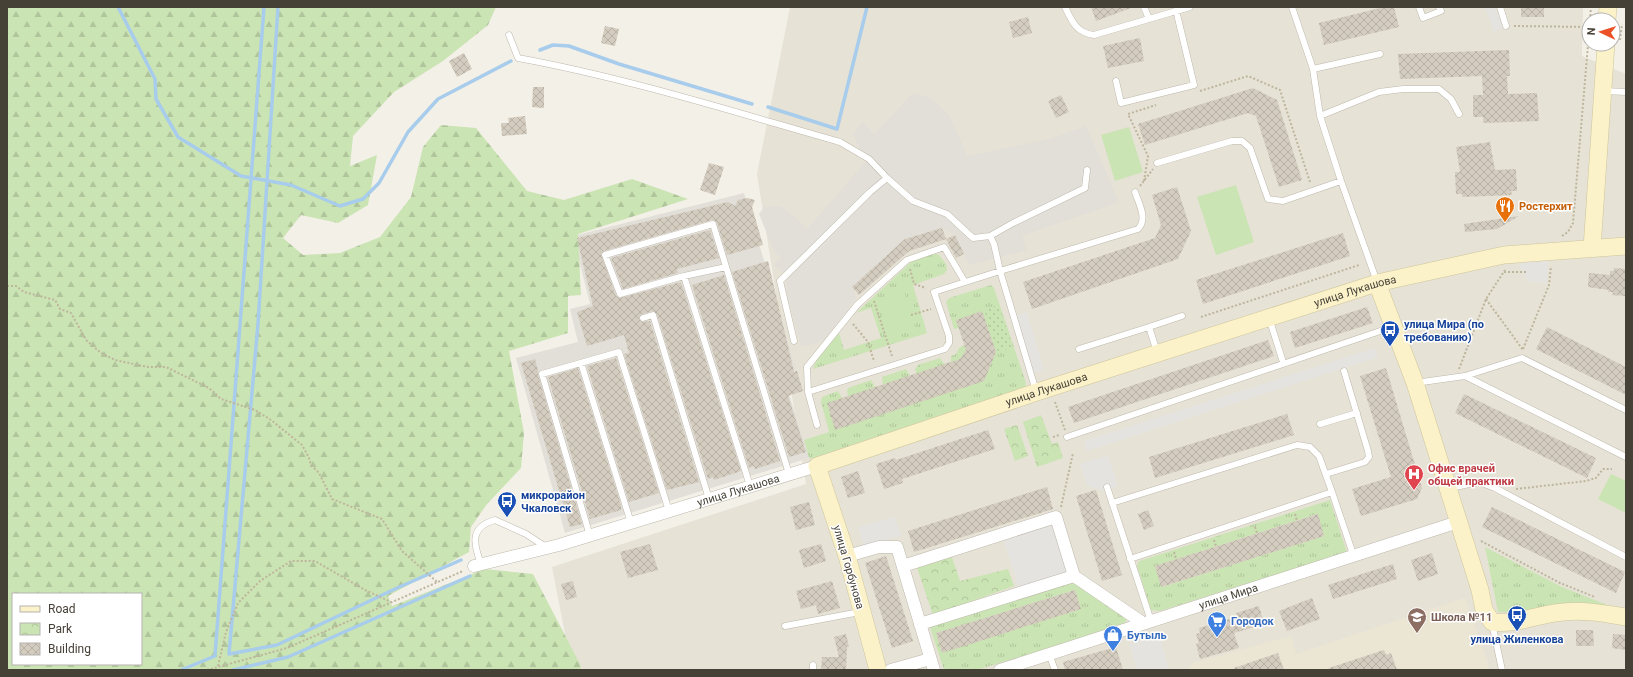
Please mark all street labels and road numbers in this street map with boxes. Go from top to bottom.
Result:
street label: улица Лукашова [1312,273,1398,310]
street label: улица Лукашова [1004,370,1089,409]
street label: улица Лукашова [696,472,781,509]
street label: улица Горбунова [830,524,867,611]
street label: улица Мира [1197,581,1260,612]

